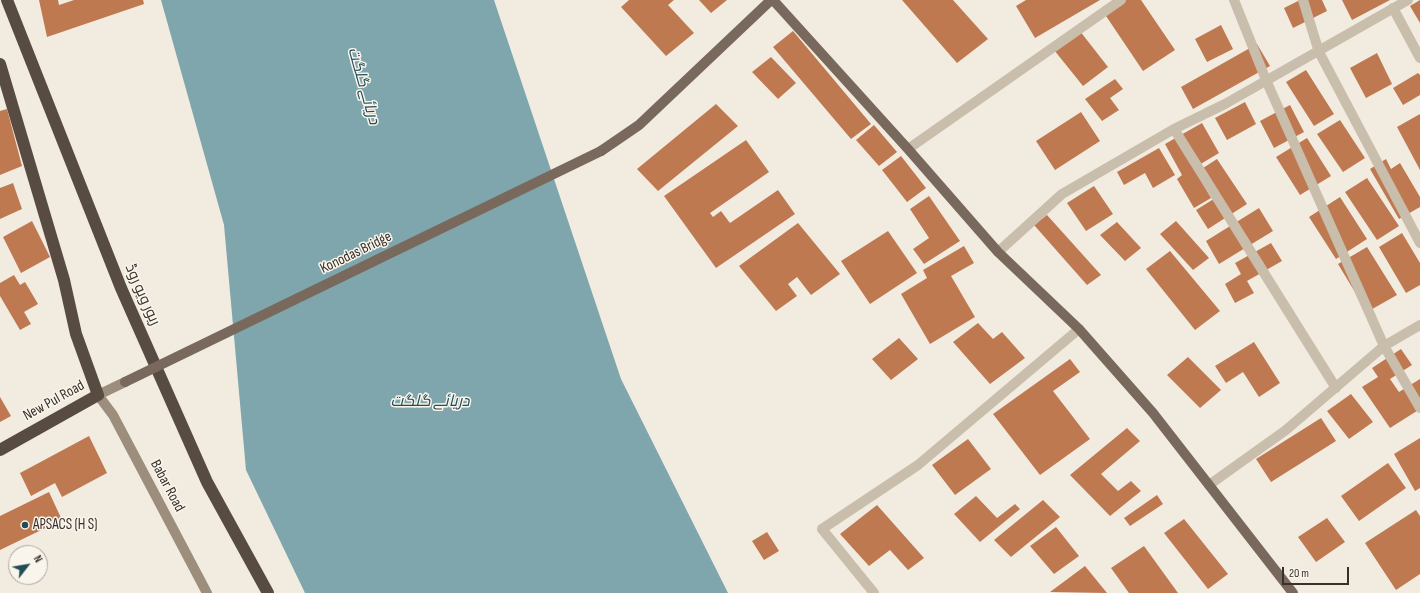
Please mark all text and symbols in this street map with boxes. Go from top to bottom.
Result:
water label: دریائے گلگت [343,45,383,127]
street label: Konodas Bridge [317,228,395,278]
street label: ریور ویو روڈ [120,261,164,329]
street label: New Pul Road [20,377,88,425]
water label: دریائے گلگت [390,392,470,412]
street label: Babar Road [146,457,188,515]
place label: APSACS (H S) [33,516,97,534]
marker: APSACS (H S) [20,520,30,530]
north arrow [8,545,48,585]
text: N [31,553,45,565]
scale bar [1284,559,1351,585]
text: 20 m [1289,566,1309,581]

